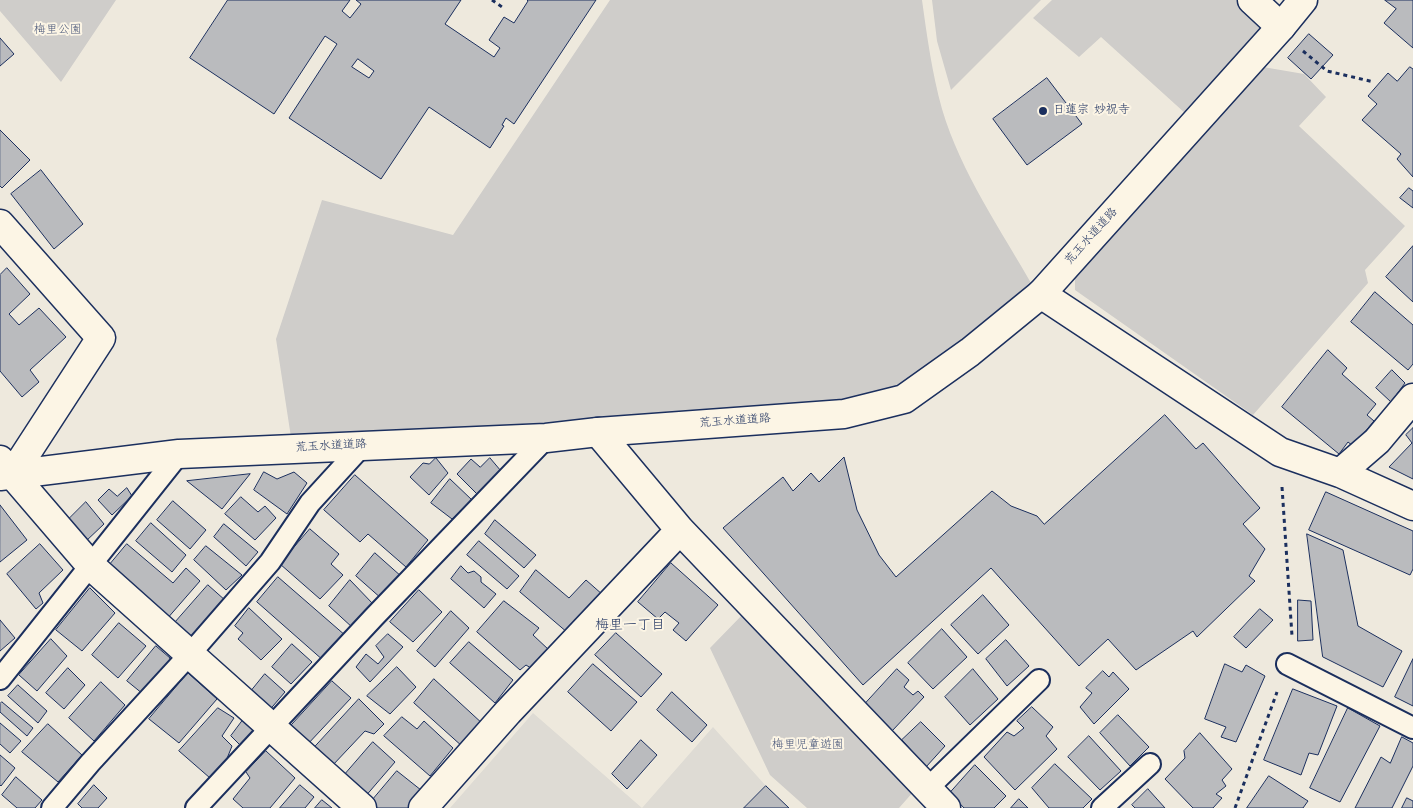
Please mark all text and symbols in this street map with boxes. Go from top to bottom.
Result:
park label: 梅里公園 [34,24,82,38]
place label: 日蓮宗 妙祝寺 [1053,104,1130,118]
marker: 日蓮宗 妙祝寺 [1037,105,1049,117]
street label: 荒玉水道道路 [1063,205,1121,269]
street label: 荒玉水道道路 [699,412,771,432]
street label: 荒玉水道道路 [295,438,367,456]
district label: 梅里一丁目 [595,619,665,635]
park label: 梅里児童遊園 [772,739,844,753]

